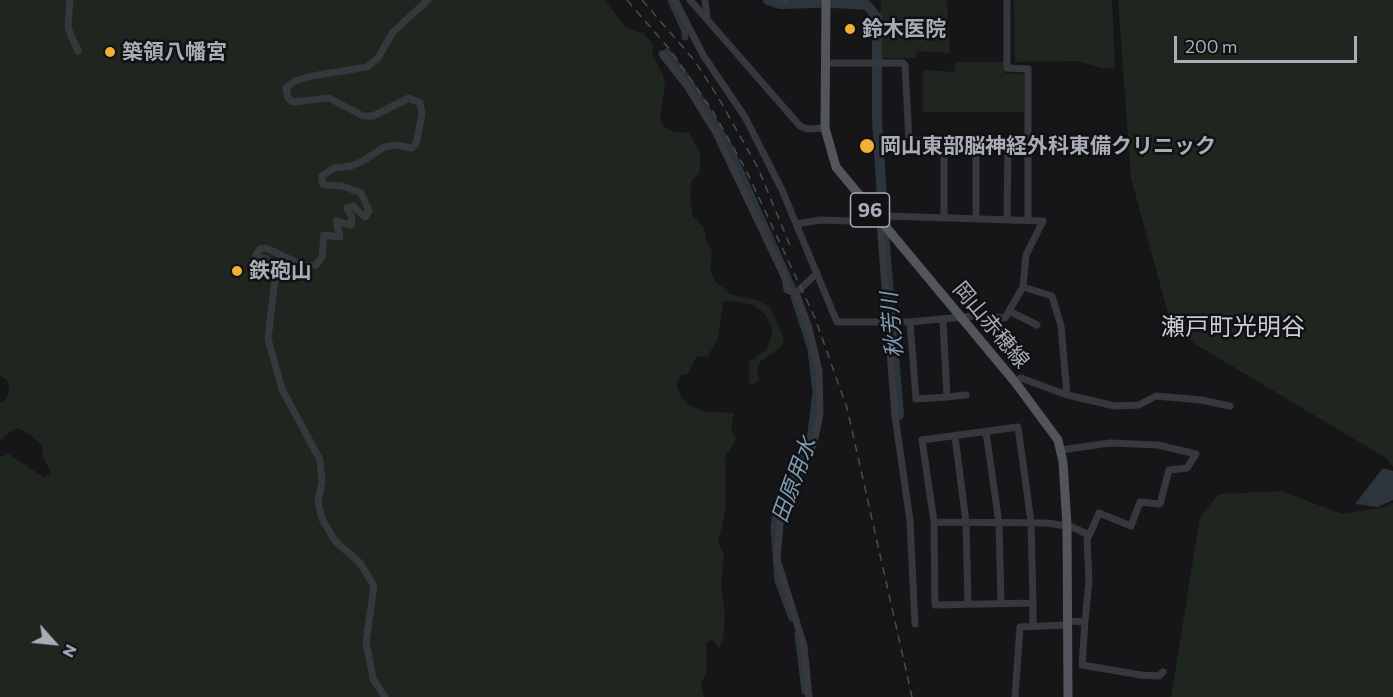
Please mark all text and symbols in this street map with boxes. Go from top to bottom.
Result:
place label: 鈴木医院 [862,16,946,42]
marker: 鈴木医院 [843,22,857,36]
scale bar [1177,24,1360,62]
text: 200 m [1185,35,1238,57]
place label: 築領八幡宮 [122,39,227,65]
marker: 築領八幡宮 [103,45,117,59]
place label: 岡山東部脳神経外科東備クリニック [880,133,1216,159]
marker: 岡山東部脳神経外科東備クリニック [858,137,876,155]
road number: 96 [850,193,890,227]
place label: 鉄砲山 [249,258,312,284]
marker: 鉄砲山 [230,264,244,278]
street label: 岡山赤穂線 [948,277,1034,373]
water label: 秋芳川 [876,291,908,359]
district label: 瀬戸町光明谷 [1161,313,1305,341]
water label: 田原用水 [767,434,821,526]
north arrow [24,613,84,673]
text: N [59,642,82,661]

